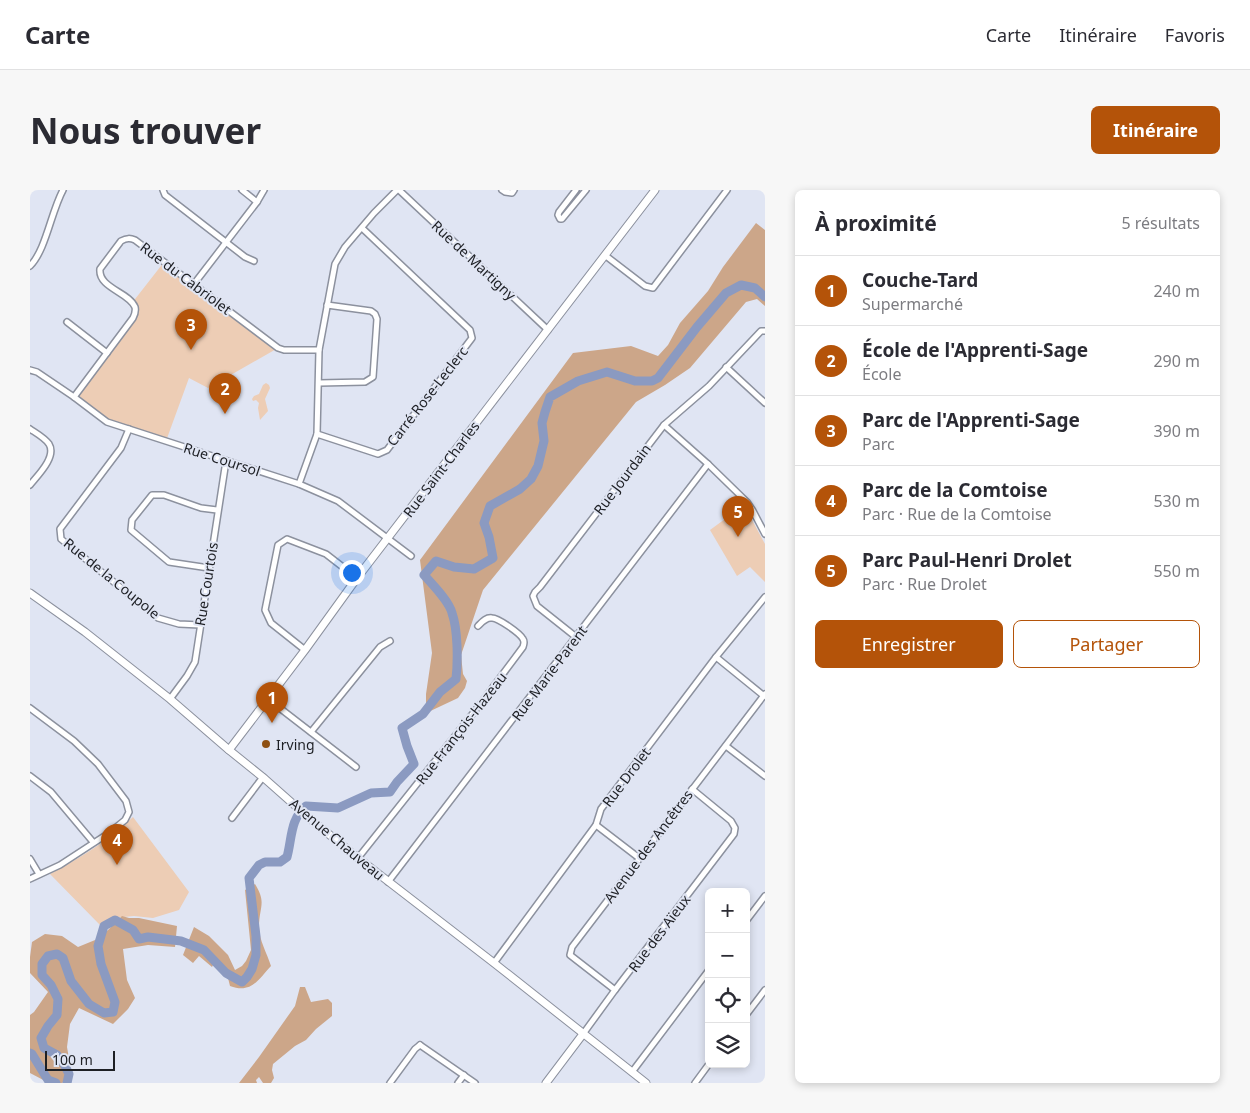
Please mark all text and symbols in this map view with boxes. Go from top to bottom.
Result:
text: Carte [25,18,90,51]
text: Carte [986,23,1031,47]
text: Itinéraire [1059,23,1137,47]
text: Favoris [1165,23,1225,47]
button: Itinéraire [1091,106,1220,154]
text: Nous trouver [30,107,261,154]
text: À proximité [815,209,937,237]
text: 5 résultats [1122,212,1200,234]
street label: Rue de Martigny [428,216,521,305]
street label: Rue du Cabriolet [137,237,235,319]
text: Couche-Tard [862,267,978,293]
text: 1 [826,280,836,302]
text: 240 m [1153,280,1200,302]
text: Supermarché [862,293,963,315]
pin: 3 [175,309,207,350]
text: École de l'Apprenti-Sage [862,337,1088,363]
street label: Carré Rose-Leclerc [382,342,472,450]
text: 2 [826,350,836,372]
text: 290 m [1153,350,1200,372]
text: École [862,363,901,385]
pin: 2 [209,373,241,414]
text: Parc de l'Apprenti-Sage [862,407,1080,433]
street label: Rue Saint-Charles [399,417,484,521]
text: 3 [826,420,836,442]
text: 390 m [1153,420,1200,442]
text: Parc [862,433,895,455]
street label: Rue Coursol [181,438,263,480]
street label: Rue Jourdain [589,440,655,518]
text: Parc de la Comtoise [862,477,1048,503]
text: 4 [826,490,836,512]
text: 530 m [1153,490,1200,512]
pin: 5 [722,496,754,537]
text: Parc · Rue de la Comtoise [862,503,1052,525]
street label: Rue de la Coupole [60,533,164,623]
street label: Rue Courtois [190,541,222,627]
text: Parc Paul-Henri Drolet [862,547,1072,573]
your location [339,560,365,586]
text: 5 [826,560,836,582]
text: 550 m [1153,560,1200,582]
text: Parc · Rue Drolet [862,573,987,595]
button: Enregistrer [815,620,1003,668]
button: Partager [1013,620,1200,668]
street label: Rue Marie-Parent [507,621,591,725]
street label: Rue François-Hazeau [411,668,511,788]
pin: 1 [256,682,288,723]
place label: Irving [276,735,315,754]
marker: Irving [260,738,272,750]
street label: Rue Drolet [597,743,655,811]
street label: Avenue des Ancêtres [599,785,697,906]
street label: Avenue Chauveau [286,794,388,884]
pin: 4 [101,824,133,865]
map controls [705,888,750,1068]
button: + [705,888,750,933]
street label: Rue des Aïeux [624,890,695,976]
button: − [705,933,750,978]
button: locate [705,978,750,1023]
button: layers [705,1023,750,1068]
scale bar [45,1048,115,1071]
text: 100 m [52,1050,93,1069]

